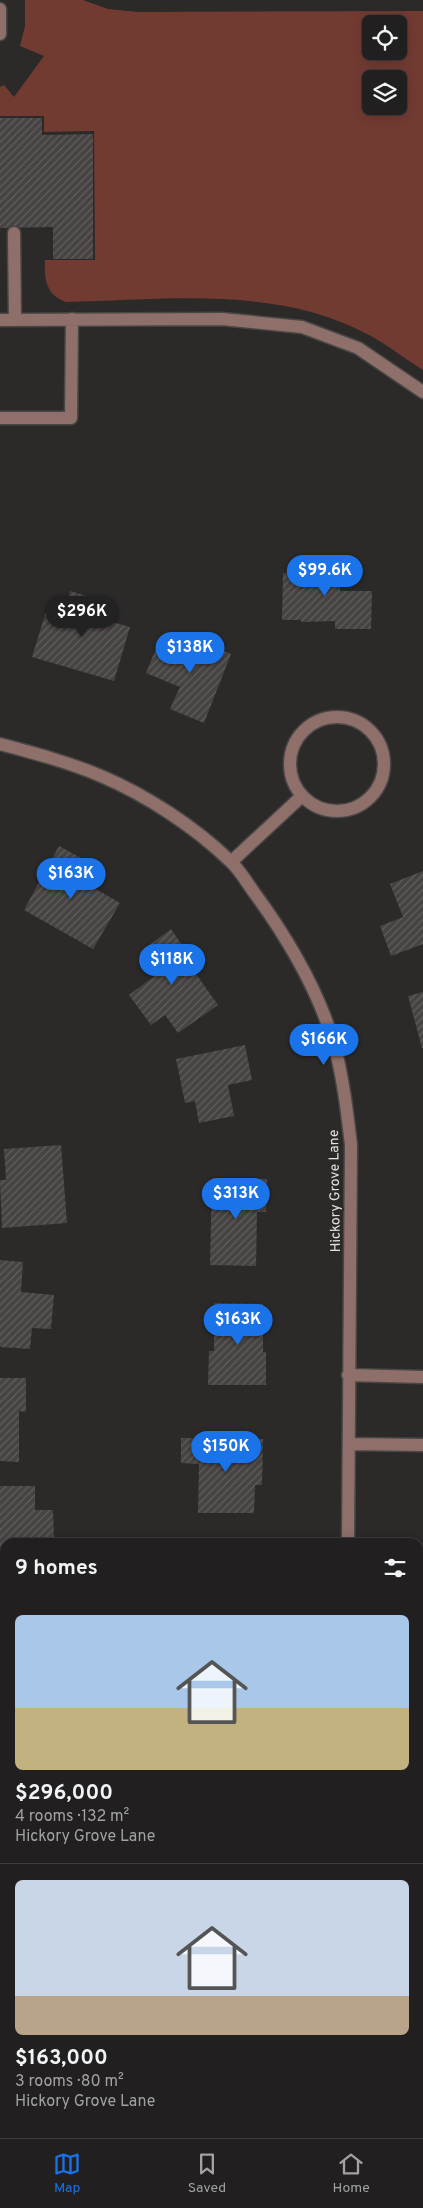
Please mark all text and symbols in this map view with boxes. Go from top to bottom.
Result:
map controls [362,15,407,115]
button: locate [362,15,407,60]
button: layers [362,70,407,115]
pin: $99.6K [284,554,366,597]
text: $99.6K [298,561,352,581]
pin: $296K [47,596,117,638]
text: $296K [57,602,107,622]
pin: $138K [155,632,225,674]
text: $138K [167,638,213,658]
pin: $163K [36,858,106,900]
text: $163K [48,864,94,884]
pin: $118K [137,944,207,986]
text: $118K [150,950,194,970]
pin: $166K [289,1024,359,1066]
text: $166K [300,1030,348,1050]
street label: Hickory Grove Lane [326,1129,345,1252]
pin: $313K [201,1178,271,1220]
text: $313K [213,1184,259,1204]
pin: $163K [203,1304,273,1346]
text: $163K [215,1310,261,1330]
pin: $150K [191,1430,261,1473]
text: $150K [202,1437,250,1457]
icon: filters [381,1554,409,1582]
text: 9 homes [15,1555,98,1582]
icon: home [167,1647,257,1737]
text: $296,000 [15,1780,113,1807]
text: 4 rooms · 132 m² [15,1807,129,1827]
text: Hickory Grove Lane [15,1827,155,1847]
icon: home [167,1913,257,2003]
text: $163,000 [15,2045,108,2072]
text: 3 rooms · 80 m² [15,2072,124,2092]
text: Hickory Grove Lane [15,2092,155,2112]
tab: Map [53,2150,81,2197]
tab: Saved [188,2150,226,2197]
tab: Home [333,2150,370,2197]

